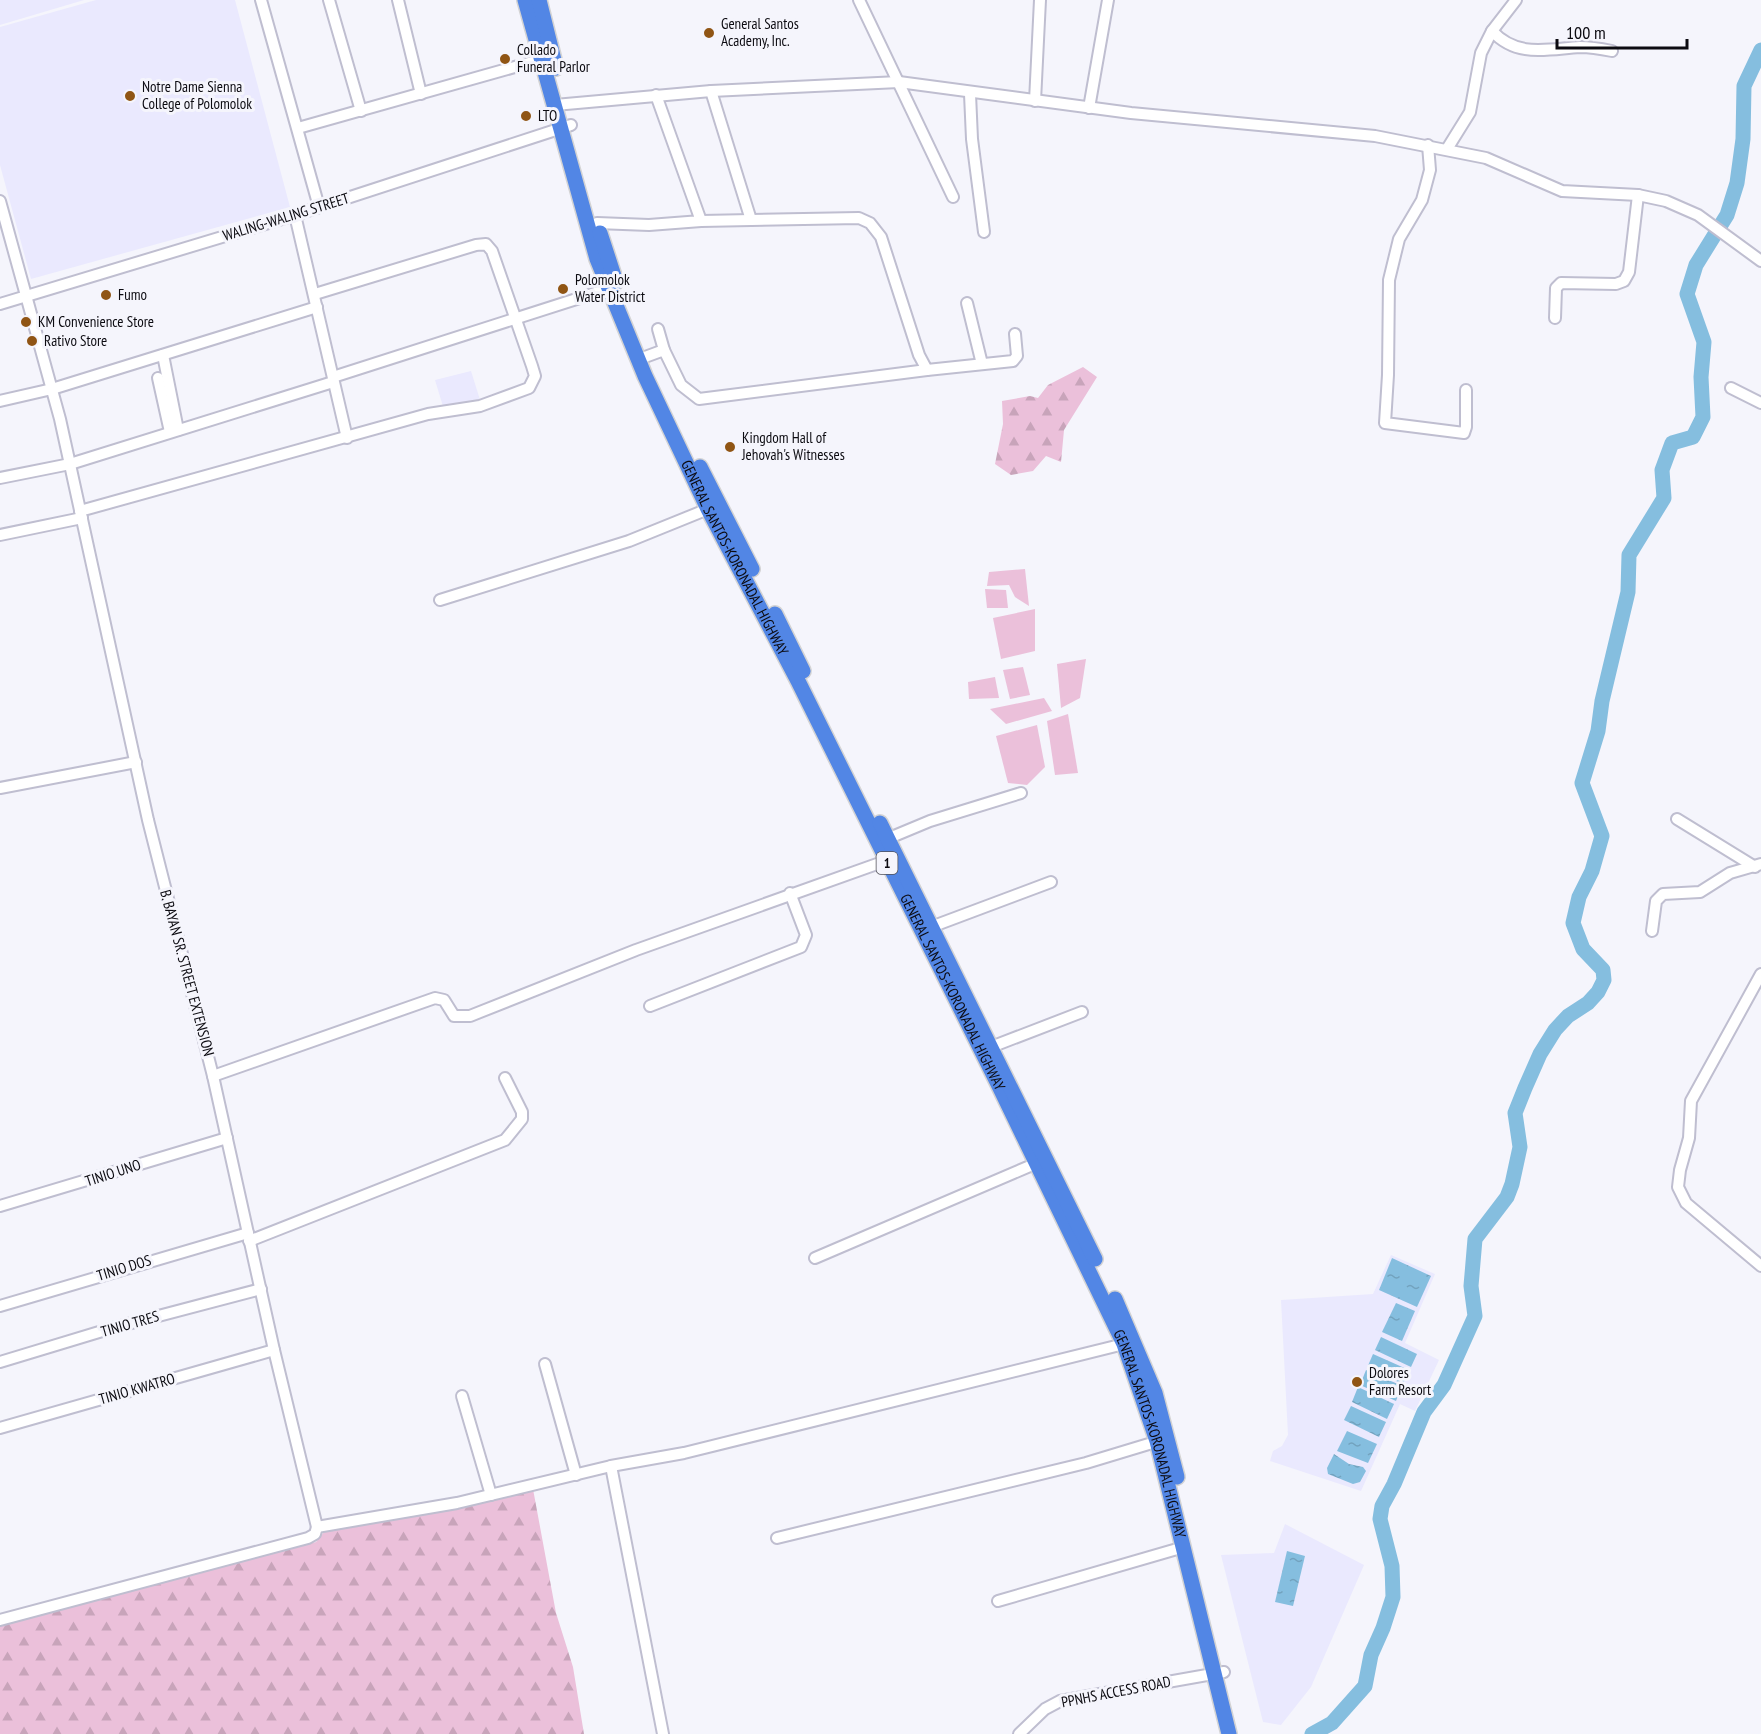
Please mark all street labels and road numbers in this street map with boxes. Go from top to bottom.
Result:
street label: WALING-WALING STREET [220,188,352,245]
street label: GENERAL SANTOS-KORONADAL HIGHWAY [677,457,793,659]
road number: 1 [876,852,898,874]
street label: B. BAYAN SR. STREET EXTENSION [156,888,219,1058]
street label: GENERAL SANTOS-KORONADAL HIGHWAY [896,891,1010,1093]
street label: TINIO UNO [83,1155,143,1190]
street label: TINIO DOS [94,1250,153,1285]
street label: TINIO TRES [99,1306,161,1341]
street label: GENERAL SANTOS-KORONADAL HIGHWAY [1109,1326,1191,1540]
street label: TINIO KWATRO [97,1369,177,1408]
street label: PPNHS ACCESS ROAD [1060,1672,1172,1711]

